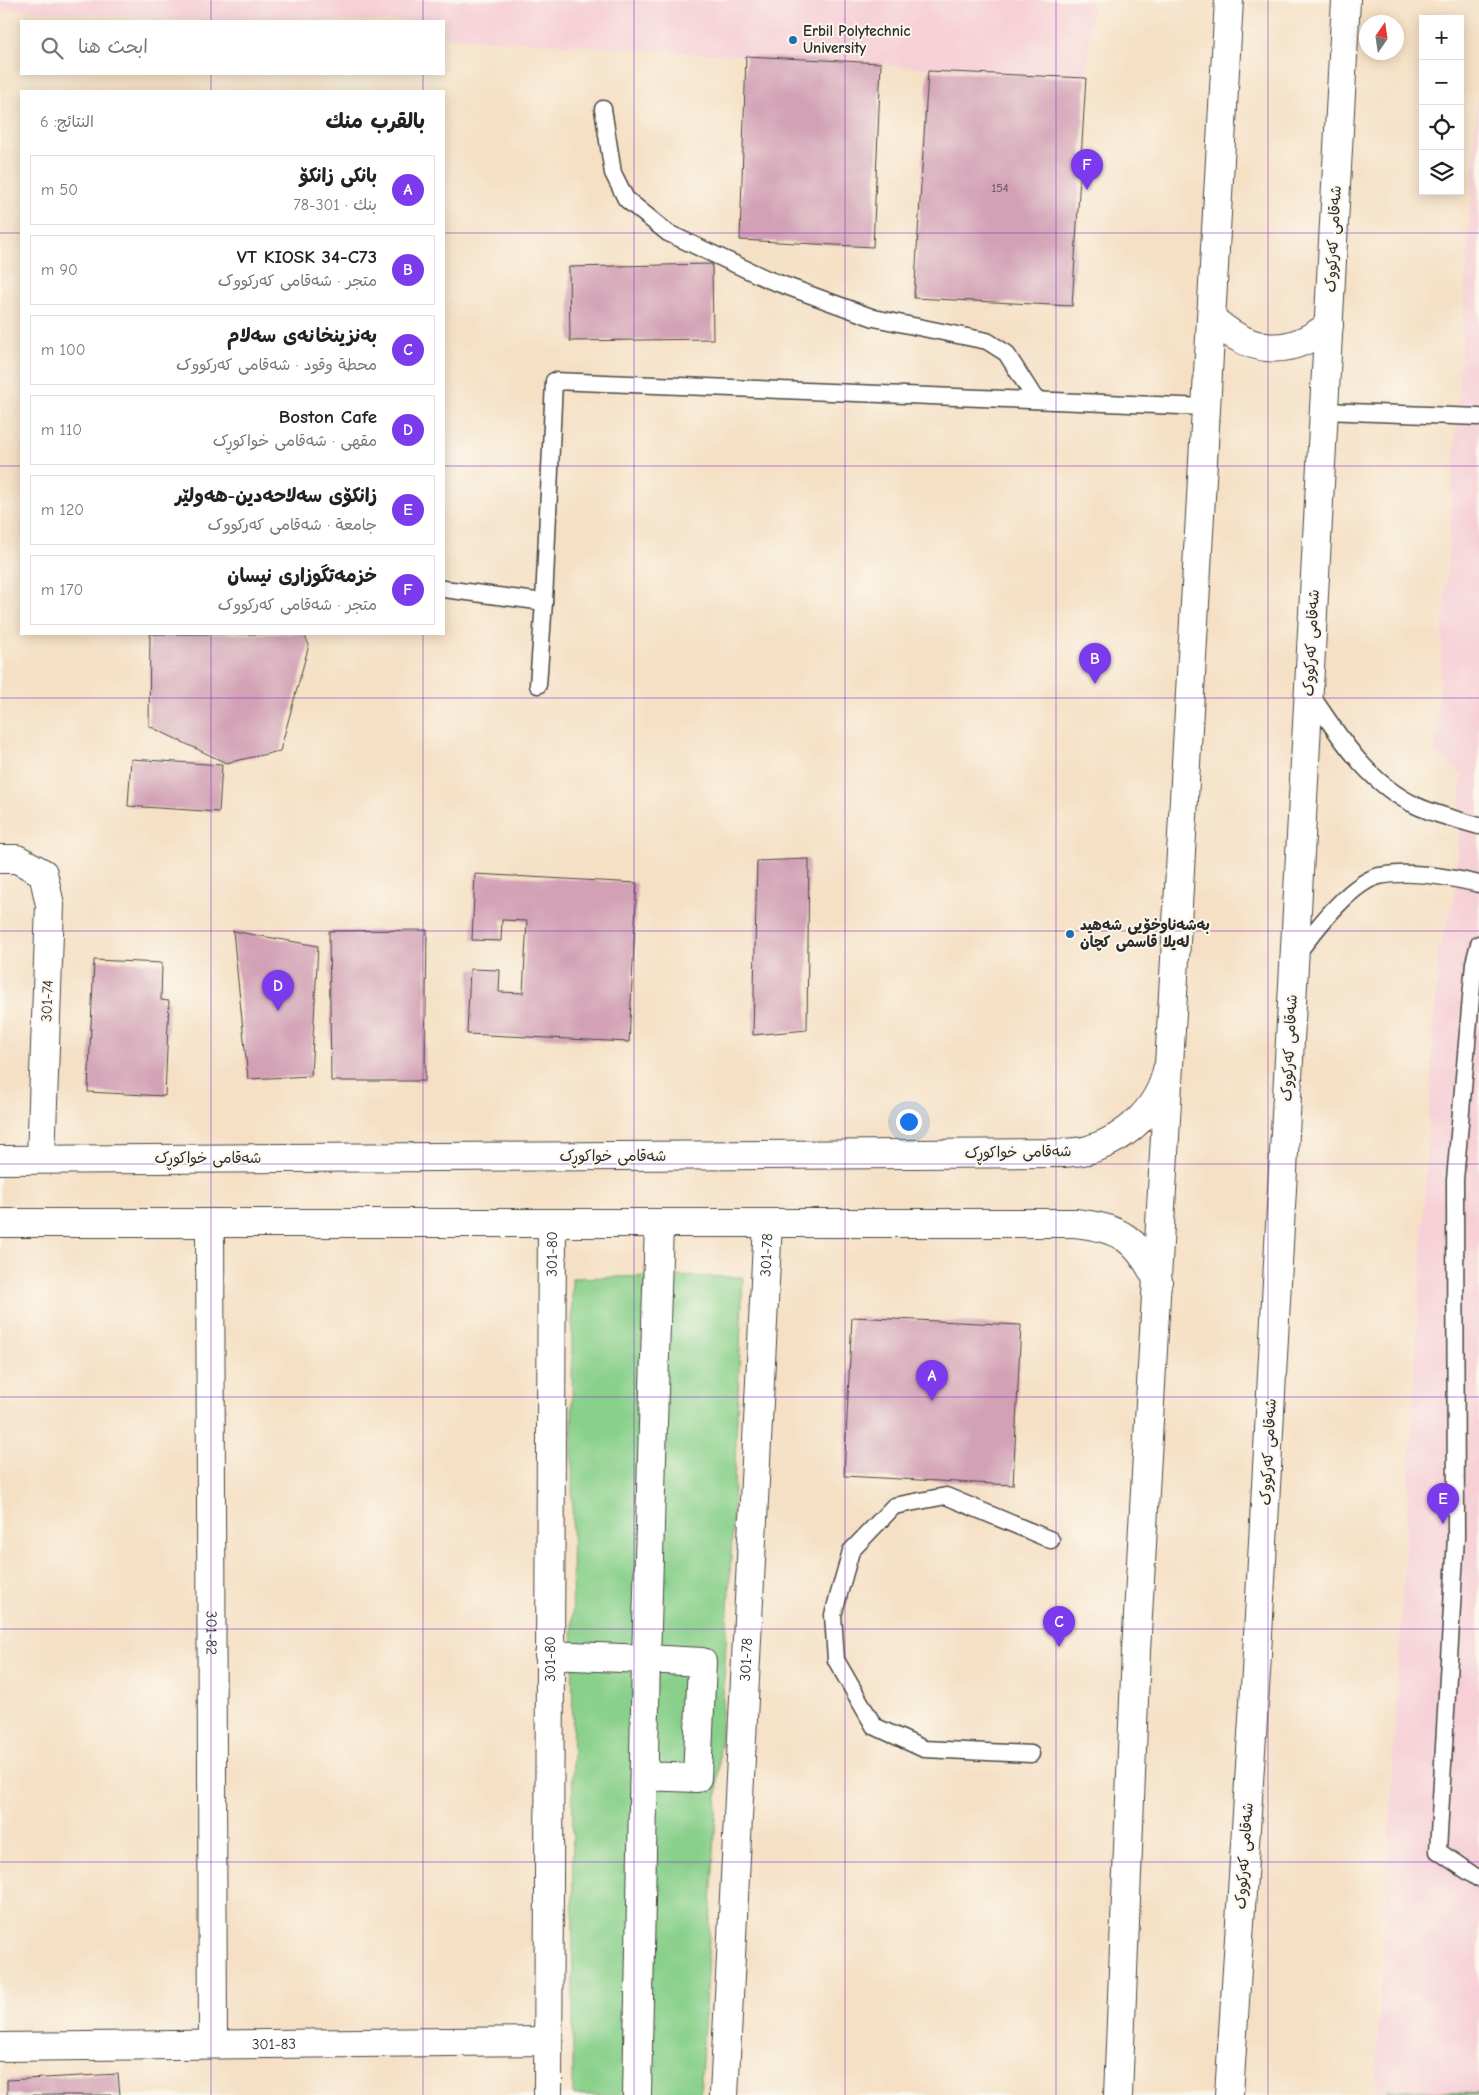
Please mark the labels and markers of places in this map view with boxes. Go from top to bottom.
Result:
place label: Erbil Polytechnic University [803,22,911,57]
marker: Erbil Polytechnic University [787,34,799,46]
pin: F [1071,149,1103,190]
pin: B [1079,643,1111,684]
place label: بەشەناوخۆیی شەهید لەیلا قاسمی کچان [1080,916,1210,952]
marker: بەشەناوخۆیی شەهید لەیلا قاسمی کچان [1064,928,1076,940]
pin: D [262,970,294,1011]
pin: A [916,1360,948,1401]
pin: E [1427,1483,1459,1524]
pin: C [1043,1606,1075,1647]

